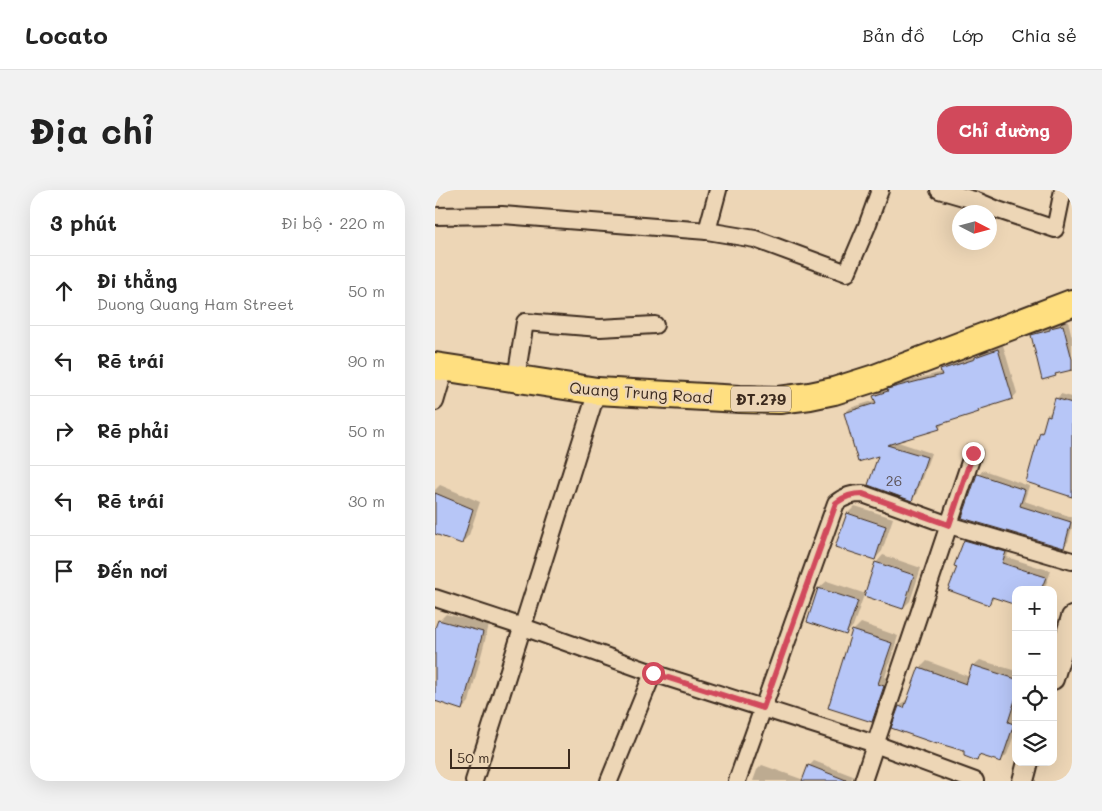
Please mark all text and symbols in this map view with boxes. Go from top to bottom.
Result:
text: Locato [25,19,108,50]
text: Bản đồ [863,23,924,47]
text: Lớp [952,23,984,47]
text: Chia sẻ [1012,23,1077,47]
button: Chỉ đường [937,106,1072,154]
text: Địa chỉ [30,107,155,153]
north arrow [952,205,997,250]
text: 3 phút [50,209,117,236]
text: Đi bộ · 220 m [281,212,385,233]
text: Đi thẳng [97,268,177,293]
icon: ahead [50,277,78,305]
text: 50 m [348,280,385,301]
text: Duong Quang Ham Street [97,293,294,314]
icon: left [50,347,78,375]
text: Rẽ trái [97,348,165,373]
text: 90 m [348,350,385,371]
street label: Quang Trung Road [569,377,713,407]
road number: ĐT.279 [731,386,791,412]
icon: right [50,417,78,445]
text: Rẽ phải [97,418,169,443]
text: 50 m [348,420,385,441]
route end [962,442,985,465]
house number: 26 [886,471,902,490]
icon: left [50,487,78,515]
text: Rẽ trái [97,488,165,513]
text: 30 m [348,490,385,511]
icon: arrive [50,557,78,585]
text: Đến nơi [97,558,169,583]
map controls [1012,586,1057,766]
button: + [1012,586,1057,631]
button: − [1012,631,1057,676]
route start [642,662,665,685]
button: locate [1012,676,1057,721]
button: layers [1012,721,1057,766]
scale bar [450,746,570,769]
text: 50 m [457,748,489,767]

